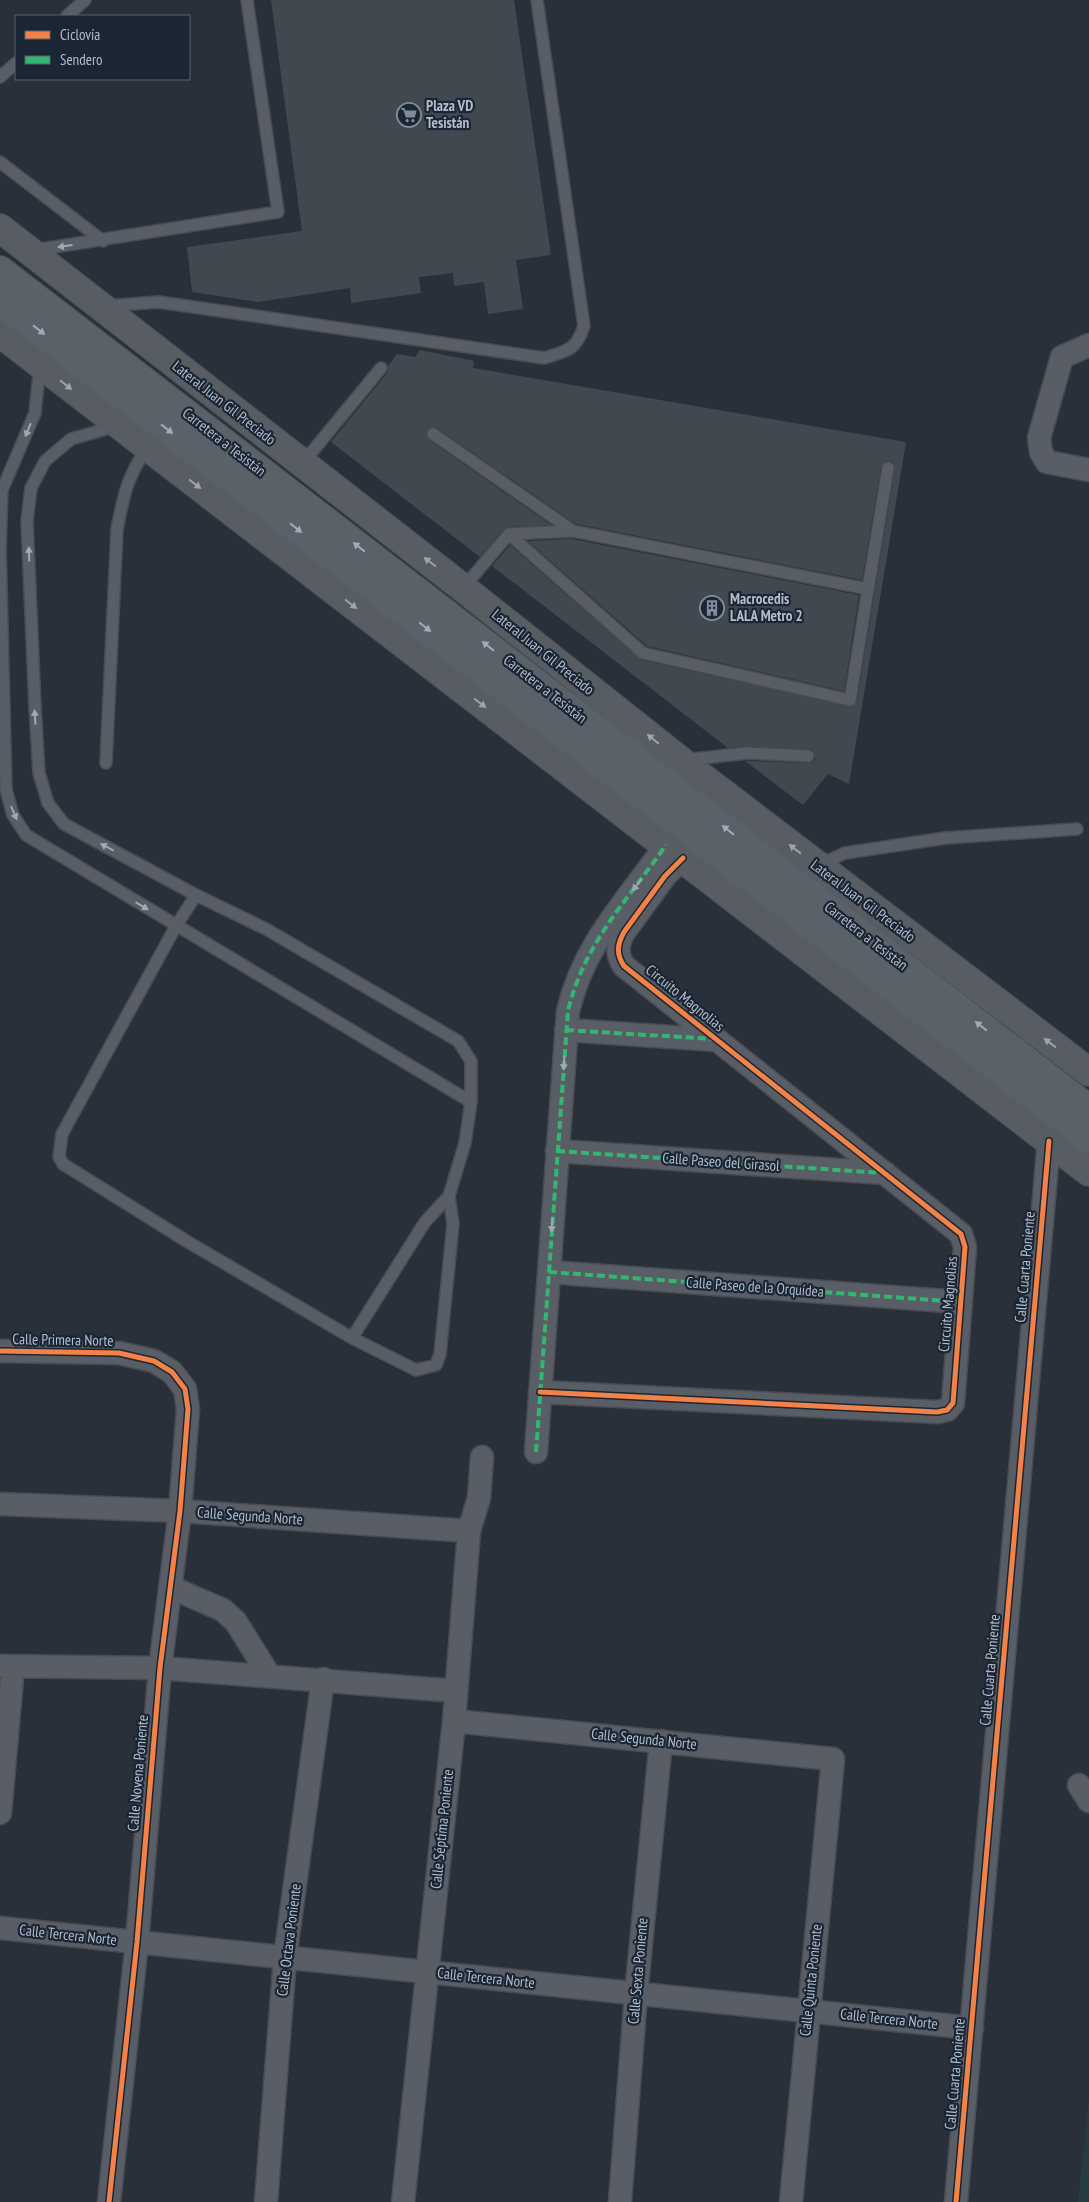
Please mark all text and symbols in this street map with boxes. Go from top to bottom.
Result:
legend [15,15,190,80]
text: Ciclovía [60,25,100,44]
text: Sendero [60,50,102,69]
place label: Plaza VD Tesistán [426,96,473,132]
supermarket icon: Plaza VD Tesistán [396,102,422,128]
one-way arrow [57,242,73,250]
one-way arrow [32,325,45,336]
street label: Lateral Juan Gil Preciado [169,356,280,449]
one-way arrow [59,380,73,390]
street label: Carretera a Tesistán [179,403,270,480]
one-way arrow [24,423,32,437]
one-way arrow [161,424,174,435]
one-way arrow [188,479,201,490]
one-way arrow [289,523,302,534]
one-way arrow [353,541,366,552]
one-way arrow [24,546,32,562]
one-way arrow [423,557,436,567]
place label: Macrocedis LALA Metro 2 [730,589,803,625]
building icon: Macrocedis LALA Metro 2 [699,595,725,621]
one-way arrow [344,599,357,610]
street label: Lateral Juan Gil Preciado [488,604,598,699]
one-way arrow [418,622,431,633]
one-way arrow [482,640,495,651]
street label: Carretera a Tesistán [500,650,591,727]
one-way arrow [473,698,487,708]
one-way arrow [31,708,39,724]
one-way arrow [647,733,660,744]
one-way arrow [10,806,18,820]
one-way arrow [722,825,735,836]
one-way arrow [99,843,114,851]
one-way arrow [788,844,802,854]
street label: Lateral Juan Gil Preciado [807,855,919,946]
one-way arrow [632,878,642,892]
street label: Carretera a Tesistán [821,897,912,974]
one-way arrow [136,902,149,911]
street label: Circuito Magnolias [642,960,729,1035]
one-way arrow [975,1020,988,1031]
one-way arrow [1043,1038,1057,1048]
one-way arrow [559,1055,567,1071]
street label: Calle Paseo del Girasol [662,1148,781,1175]
street label: Calle Cuarta Poniente [1010,1211,1039,1323]
one-way arrow [548,1217,556,1233]
street label: Circuito Magnolias [934,1255,961,1353]
street label: Calle Paseo de la Orquídea [686,1272,825,1301]
street label: Calle Primera Norte [12,1329,114,1350]
street label: Calle Segunda Norte [196,1502,304,1529]
street label: Calle Cuarta Poniente [975,1614,1004,1726]
street label: Calle Novena Poniente [123,1714,152,1832]
street label: Calle Segunda Norte [590,1724,698,1753]
street label: Calle Séptima Poniente [426,1768,457,1890]
street label: Calle Octava Poniente [272,1883,305,1997]
street label: Calle Sexta Poniente [623,1917,652,2025]
street label: Calle Tercera Norte [18,1920,118,1949]
street label: Calle Quinta Poniente [795,1923,826,2037]
street label: Calle Tercera Norte [436,1963,536,1992]
street label: Calle Tercera Norte [839,2004,939,2033]
street label: Calle Cuarta Poniente [940,2018,969,2130]

